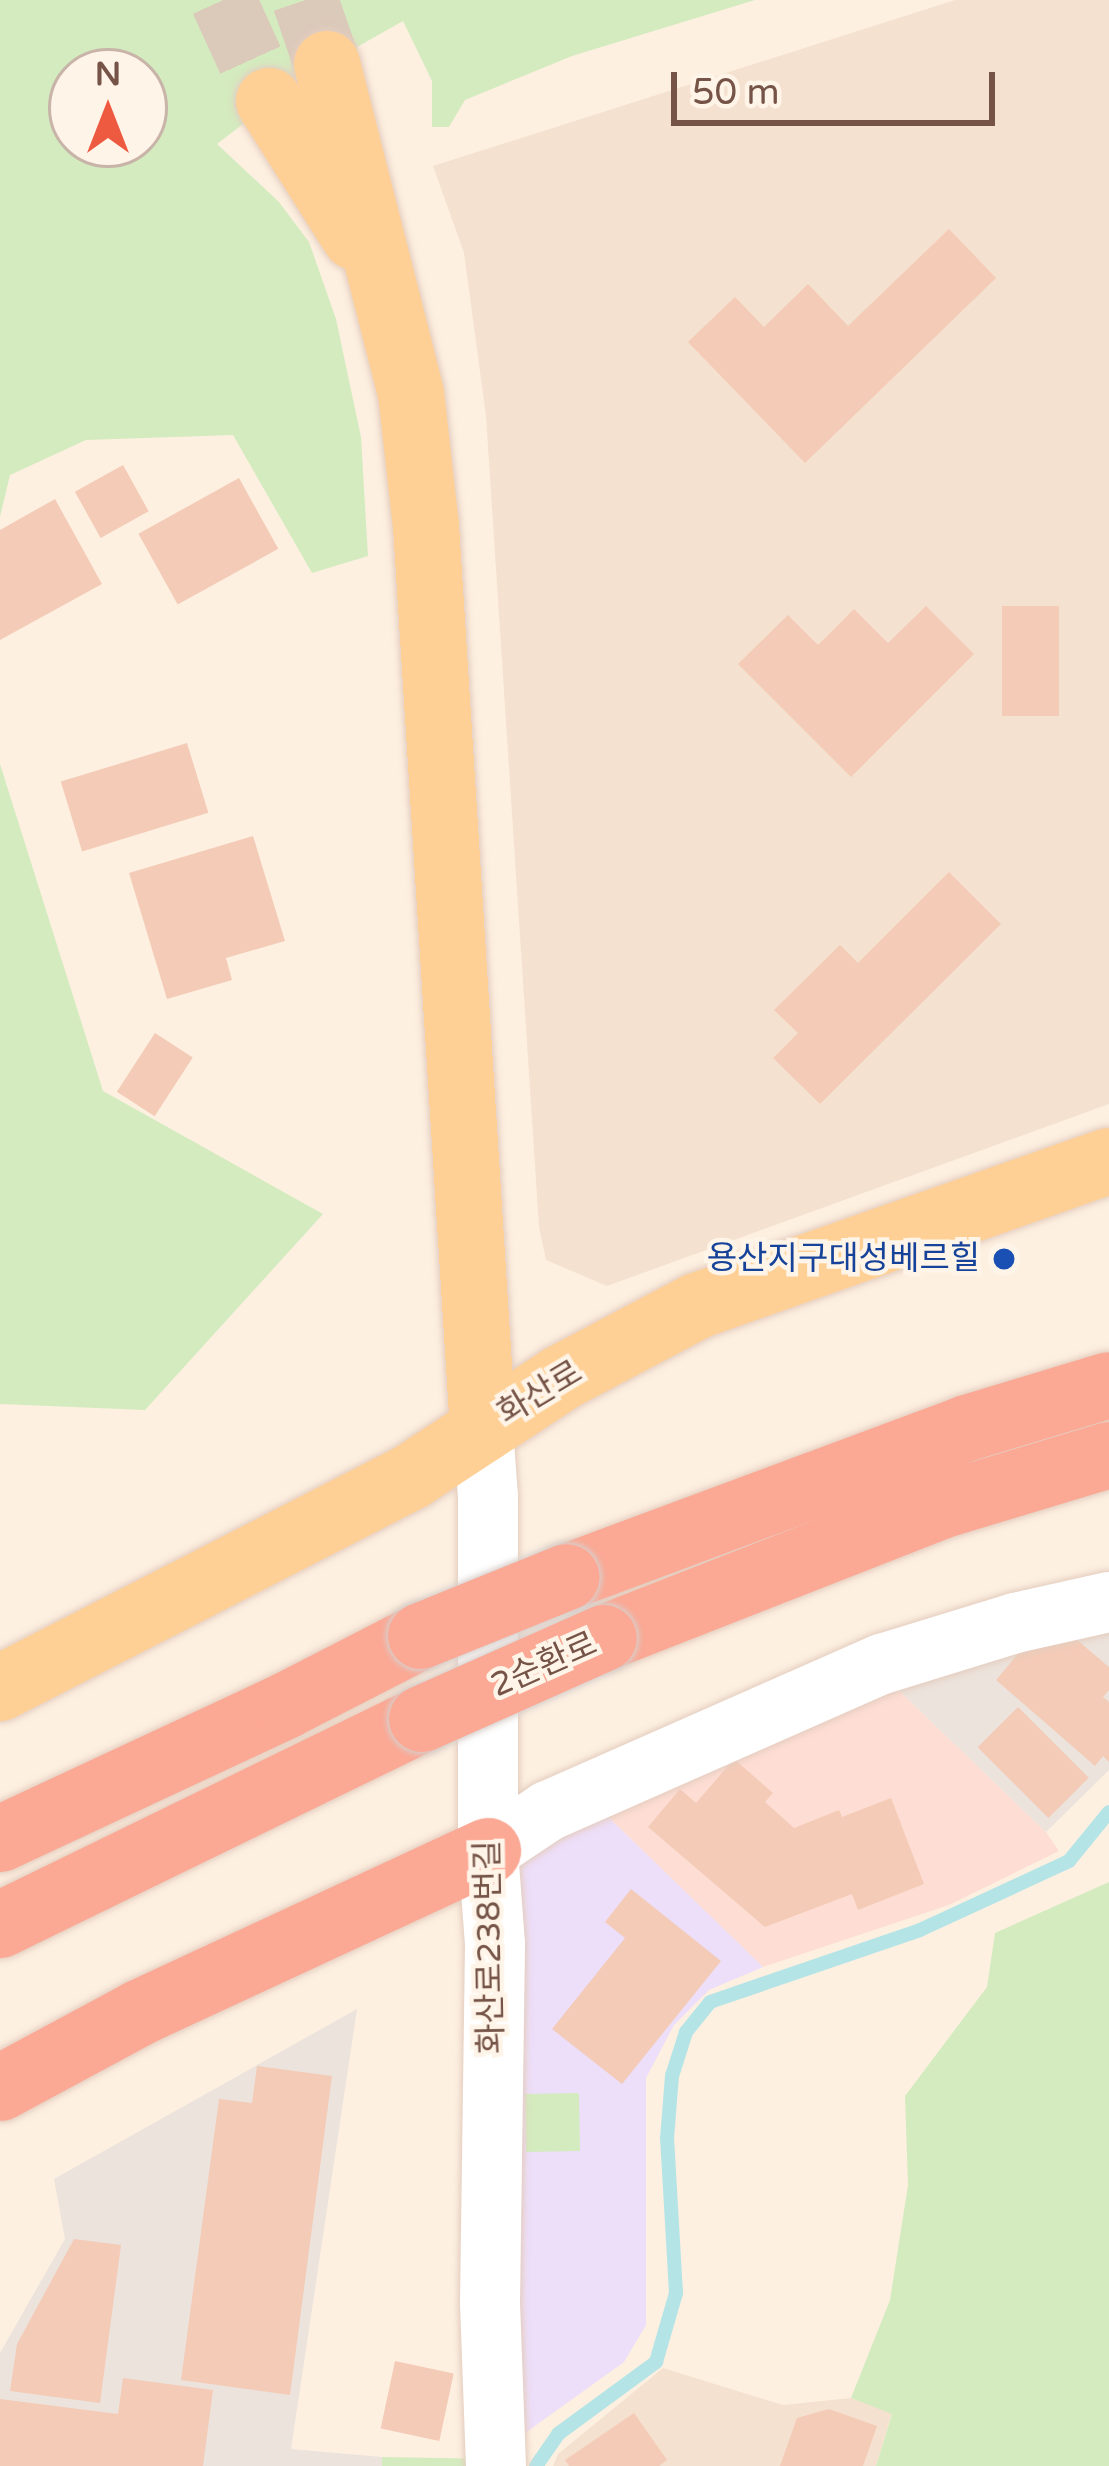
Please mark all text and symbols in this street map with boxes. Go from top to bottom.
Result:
north arrow [48,48,168,168]
scale bar [677,48,1001,122]
text: N [95,55,121,94]
text: 50 m [692,71,780,114]
place label: 용산지구대성베르힐 [707,1239,980,1279]
marker: 용산지구대성베르힐 [991,1246,1017,1272]
street label: 화산로 [491,1353,589,1433]
street label: 2순환로 [485,1624,603,1706]
street label: 화산로238번길 [468,1840,512,2054]

